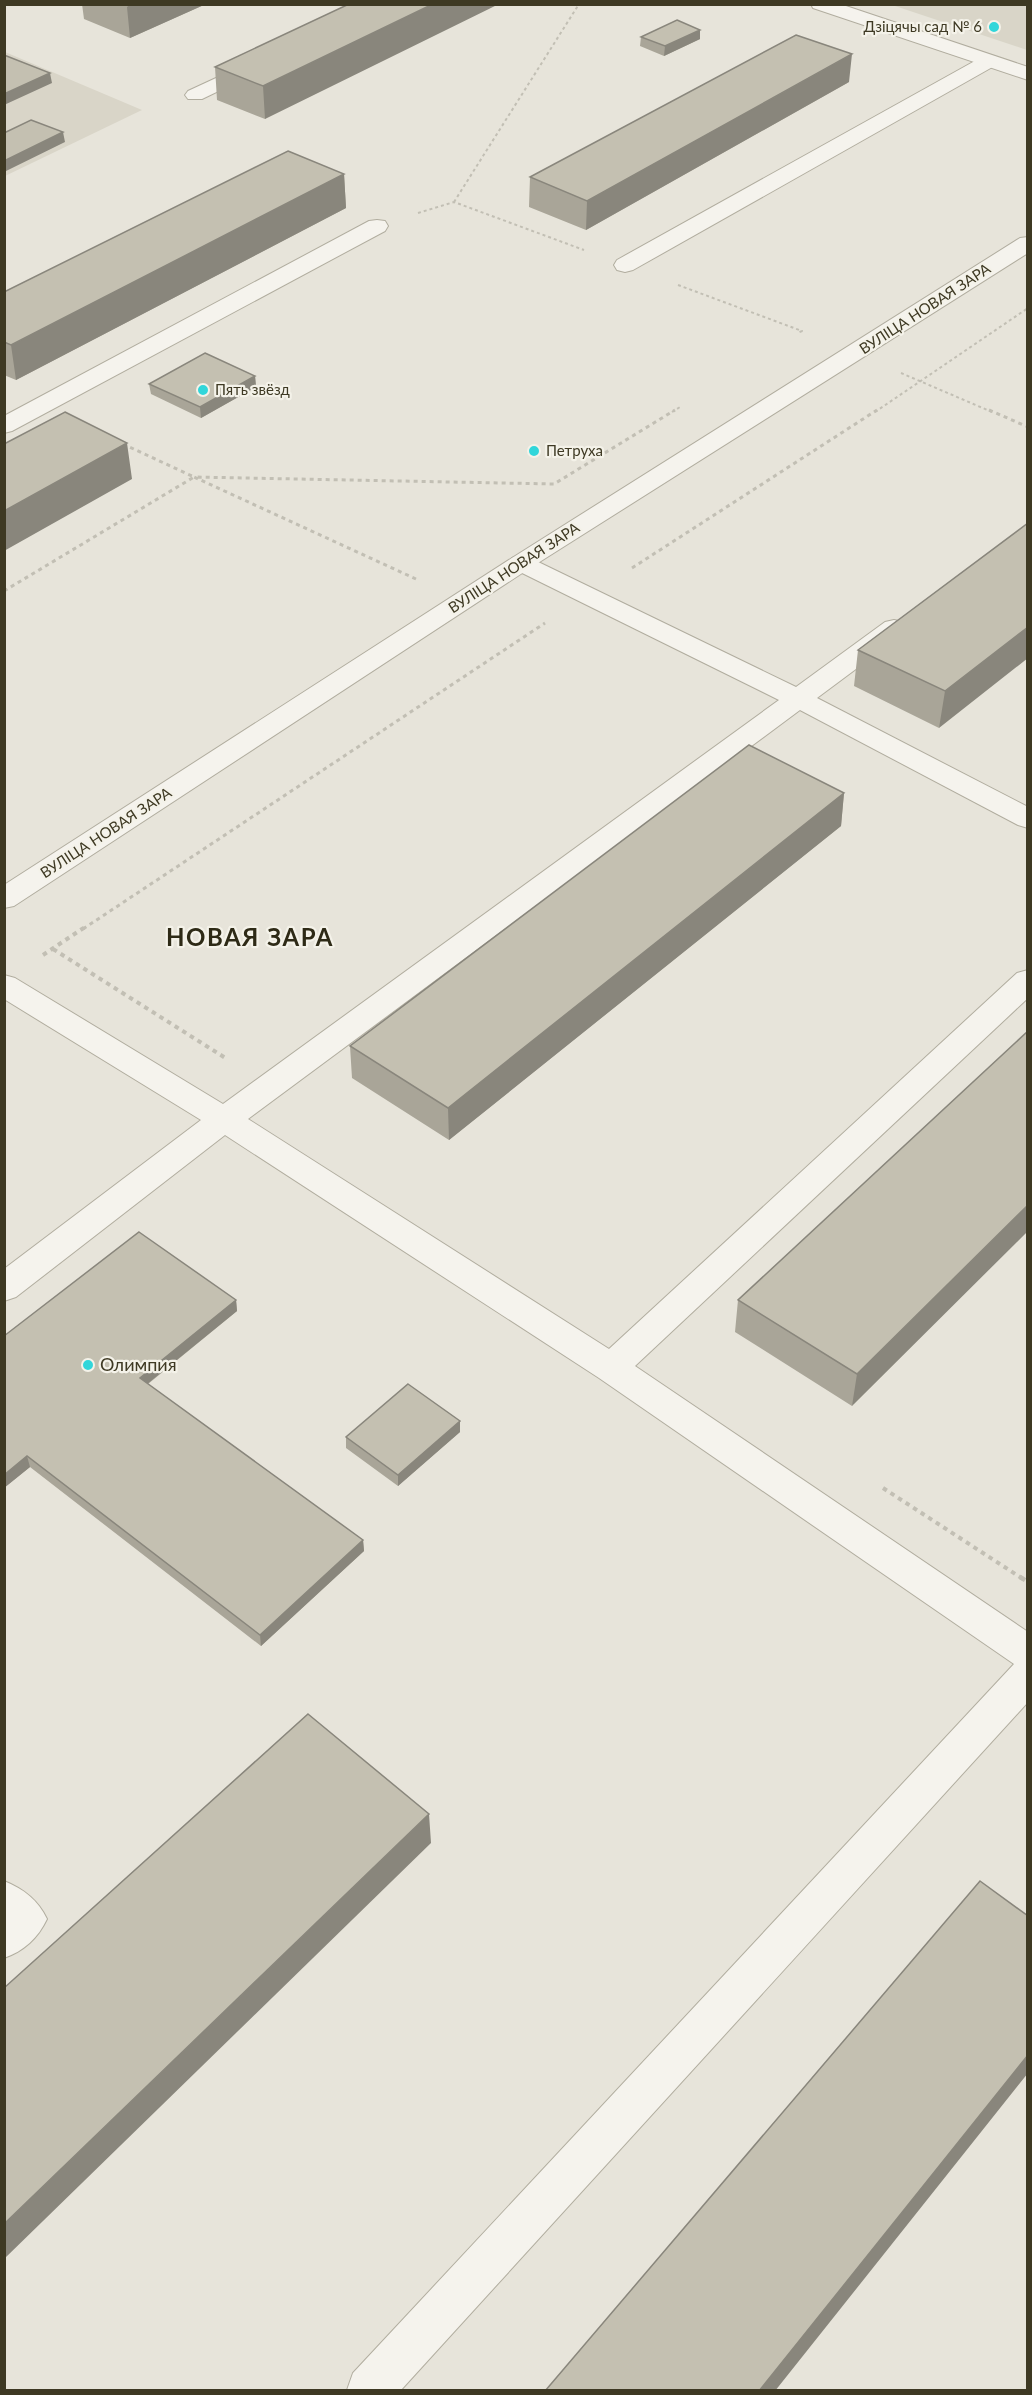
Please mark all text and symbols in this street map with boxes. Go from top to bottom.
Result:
place label: Дзіцячы сад № 6 [863,17,982,35]
marker: Дзіцячы сад № 6 [987,20,1001,34]
street label: ВУЛІЦА НОВАЯ ЗАРА [855,259,994,357]
place label: Пять звёзд [215,380,290,398]
marker: Пять звёзд [196,383,210,397]
place label: Петруха [546,441,603,459]
marker: Петруха [527,444,541,458]
street label: ВУЛІЦА НОВАЯ ЗАРА [444,518,583,616]
street label: ВУЛІЦА НОВАЯ ЗАРА [36,783,175,881]
district label: НОВАЯ ЗАРА [166,922,334,951]
place label: Олимпия [100,1353,177,1375]
marker: Олимпия [81,1358,95,1372]

